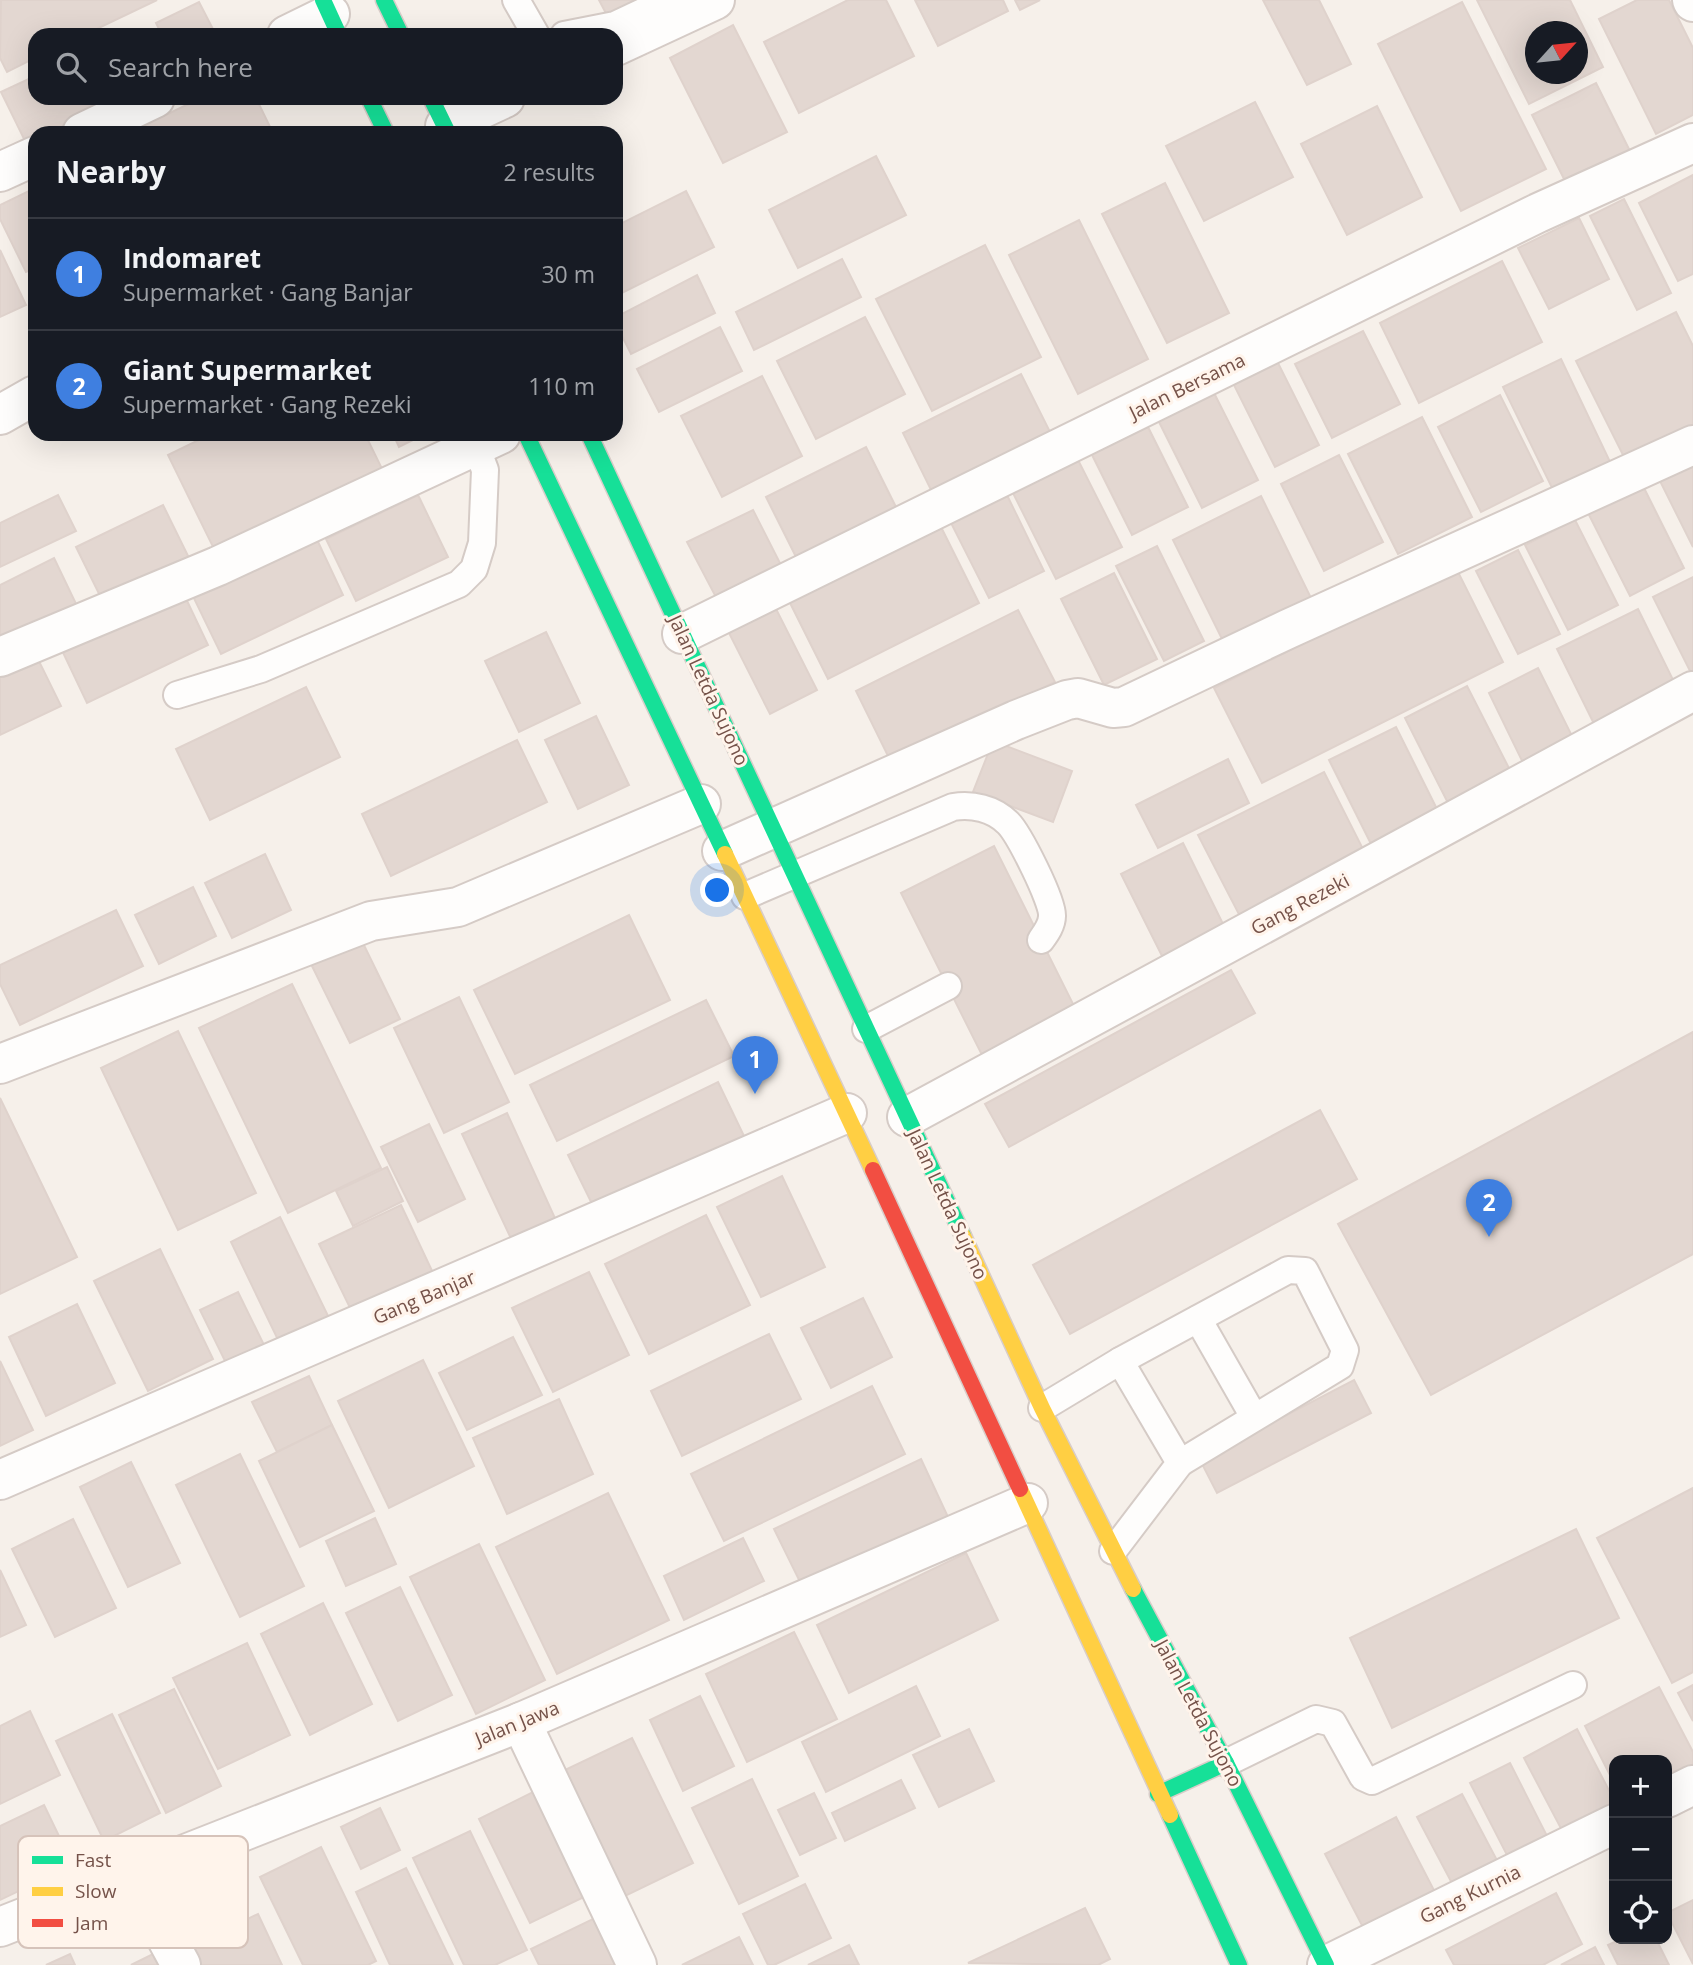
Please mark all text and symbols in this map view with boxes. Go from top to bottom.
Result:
north arrow [1525,21,1588,84]
search box [28,28,623,105]
icon: search [52,48,90,86]
text: Search here [108,49,253,85]
text: Nearby [56,151,166,192]
text: 2 results [504,156,595,188]
text: Indomaret [123,240,261,276]
text: 1 [72,258,86,290]
text: 30 m [541,258,595,290]
text: Supermarket · Gang Banjar [123,276,413,308]
street label: Jalan Bersama [1123,347,1249,426]
text: Giant Supermarket [123,352,371,388]
text: 2 [72,370,86,402]
text: 110 m [528,370,595,402]
text: Supermarket · Gang Rezeki [123,388,412,420]
street label: Jalan Letda Sujono [662,609,755,770]
street label: Gang Rezeki [1246,867,1354,941]
your location [700,873,734,907]
pin: 1 [732,1036,778,1094]
street label: Jalan Letda Sujono [901,1123,994,1284]
pin: 2 [1466,1179,1512,1237]
street label: Gang Banjar [369,1264,479,1330]
street label: Jalan Letda Sujono [1148,1633,1249,1791]
street label: Jalan Jawa [469,1694,563,1752]
map controls [1609,1755,1672,1944]
button: + [1609,1755,1672,1818]
button: − [1609,1818,1672,1881]
legend [18,1836,248,1948]
text: Fast [75,1847,111,1873]
street label: Gang Kurnia [1415,1858,1525,1930]
text: Slow [75,1878,117,1904]
button: locate [1609,1881,1672,1944]
text: Jam [73,1910,108,1936]

